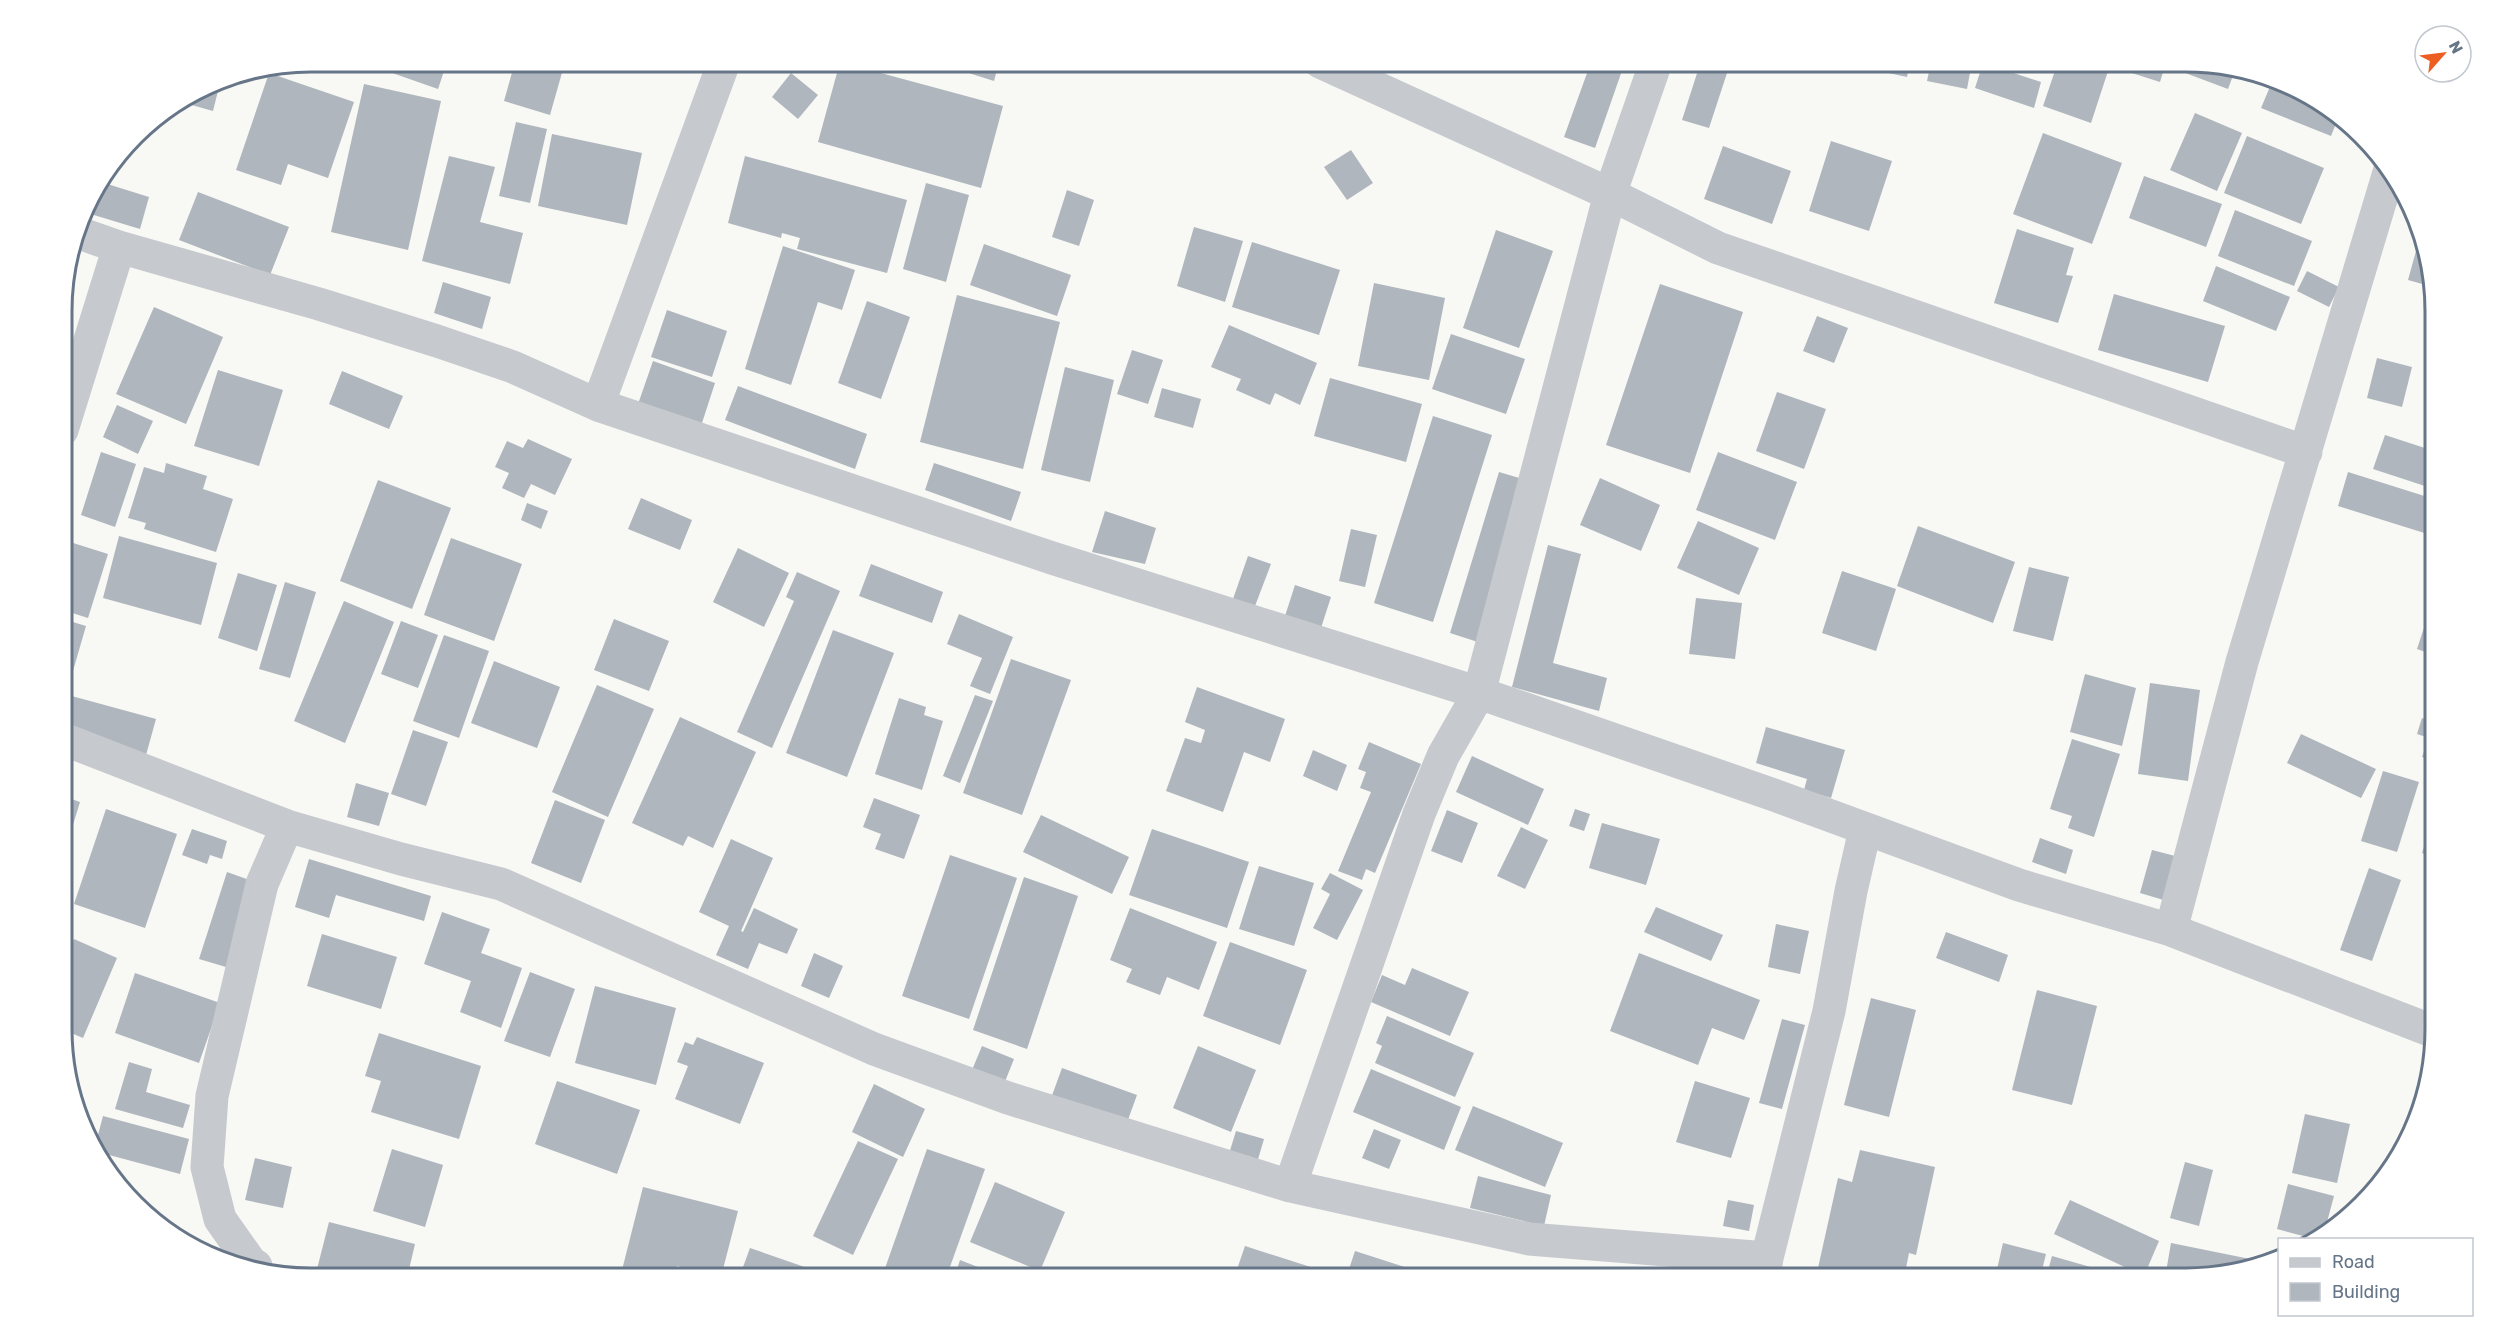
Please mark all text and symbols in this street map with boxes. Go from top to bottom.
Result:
north arrow [2413,24,2473,84]
text: N [2445,38,2467,57]
legend [2278,1238,2473,1316]
text: Road [2332,1251,2375,1273]
text: Building [2332,1281,2400,1303]

